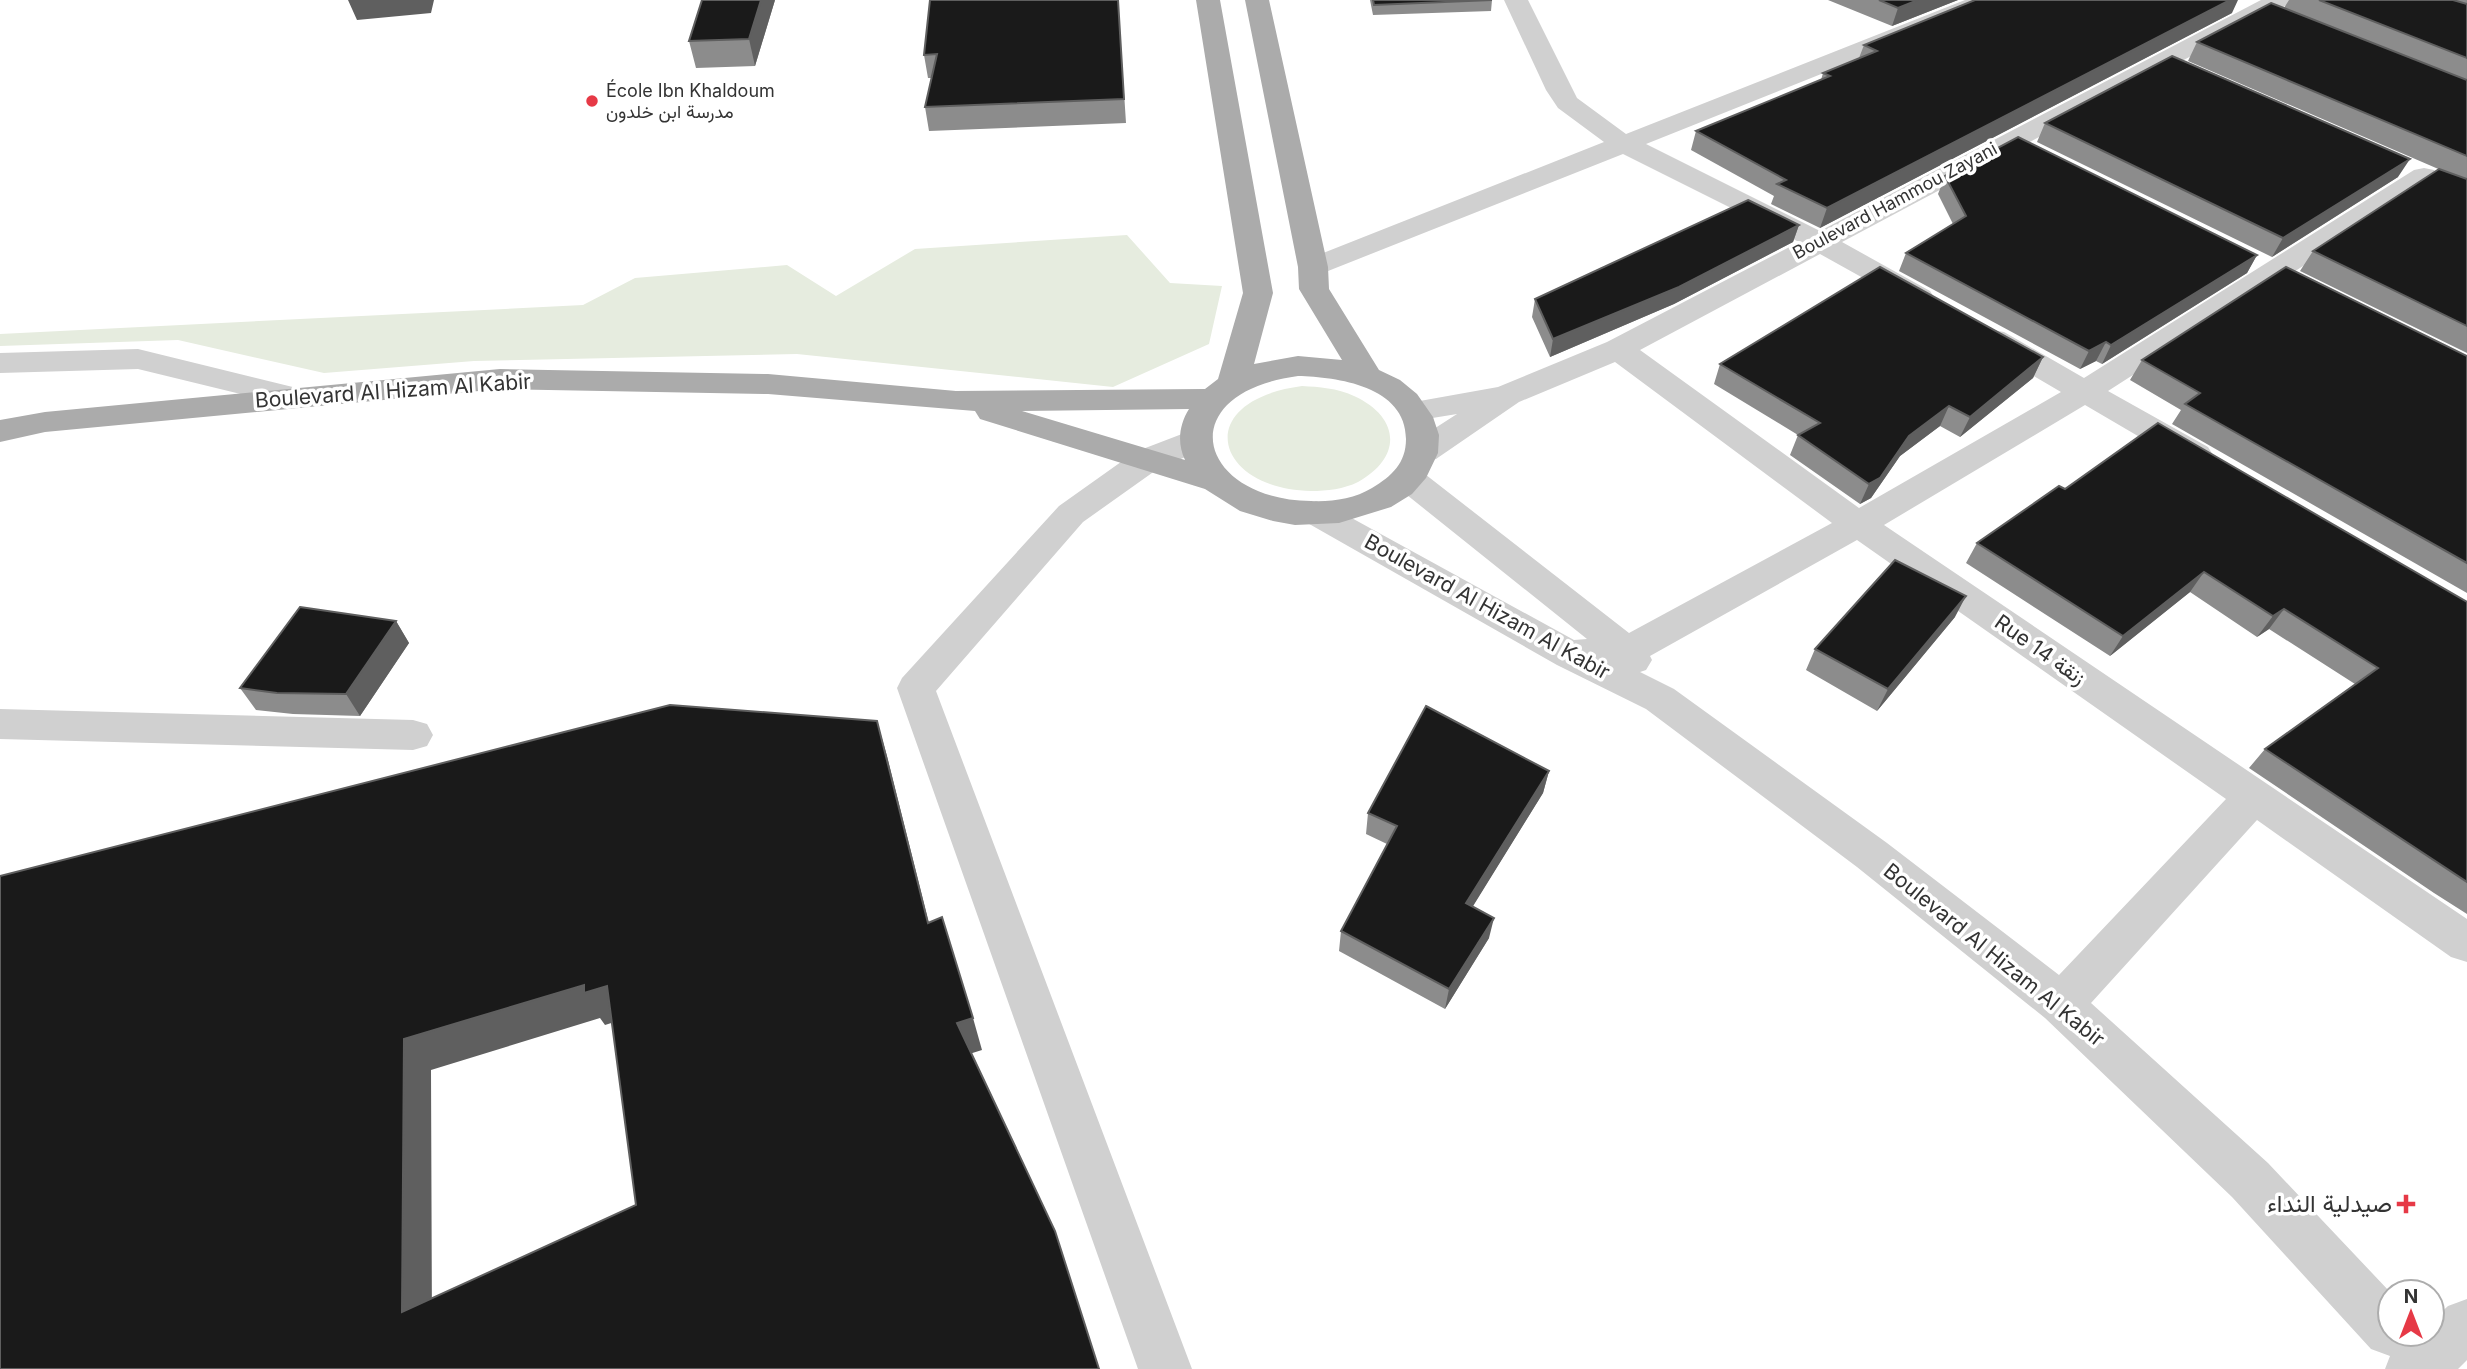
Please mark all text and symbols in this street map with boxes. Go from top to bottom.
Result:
place label: École Ibn Khaldoum مدرسة ابن خلدون [606,79,775,123]
marker: École Ibn Khaldoum مدرسة ابن خلدون [584,93,600,109]
street label: Boulevard Hammou Zayani [1789,138,2000,263]
street label: Boulevard Al Hizam Al Kabir [254,368,532,413]
street label: Boulevard Al Hizam Al Kabir [1360,529,1614,685]
street label: Rue 14 زنقة [1989,609,2091,691]
street label: Boulevard Al Hizam Al Kabir [1879,858,2110,1051]
place label: صيدلية النداء [2267,1189,2392,1218]
marker: صيدلية النداء [2398,1196,2414,1212]
north arrow [2376,1278,2446,1348]
text: N [2404,1285,2418,1308]

